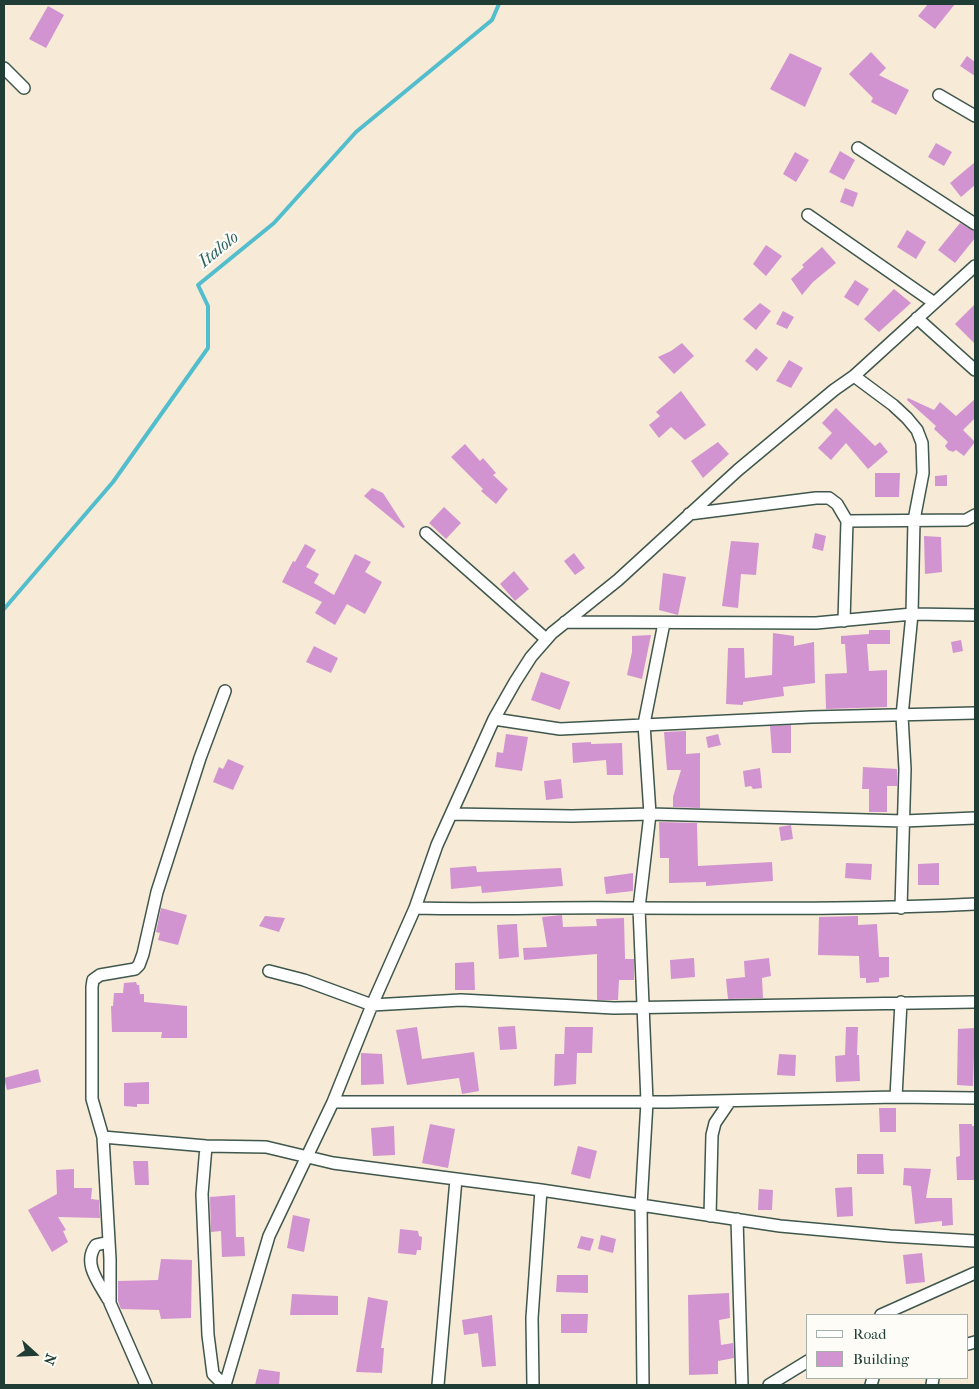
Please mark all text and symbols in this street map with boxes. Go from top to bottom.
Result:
water label: Italolo [194,227,244,273]
legend [806,1314,969,1379]
text: Road [853,1325,886,1343]
north arrow [10,1329,60,1379]
text: Building [853,1350,909,1368]
text: N [40,1351,59,1367]

